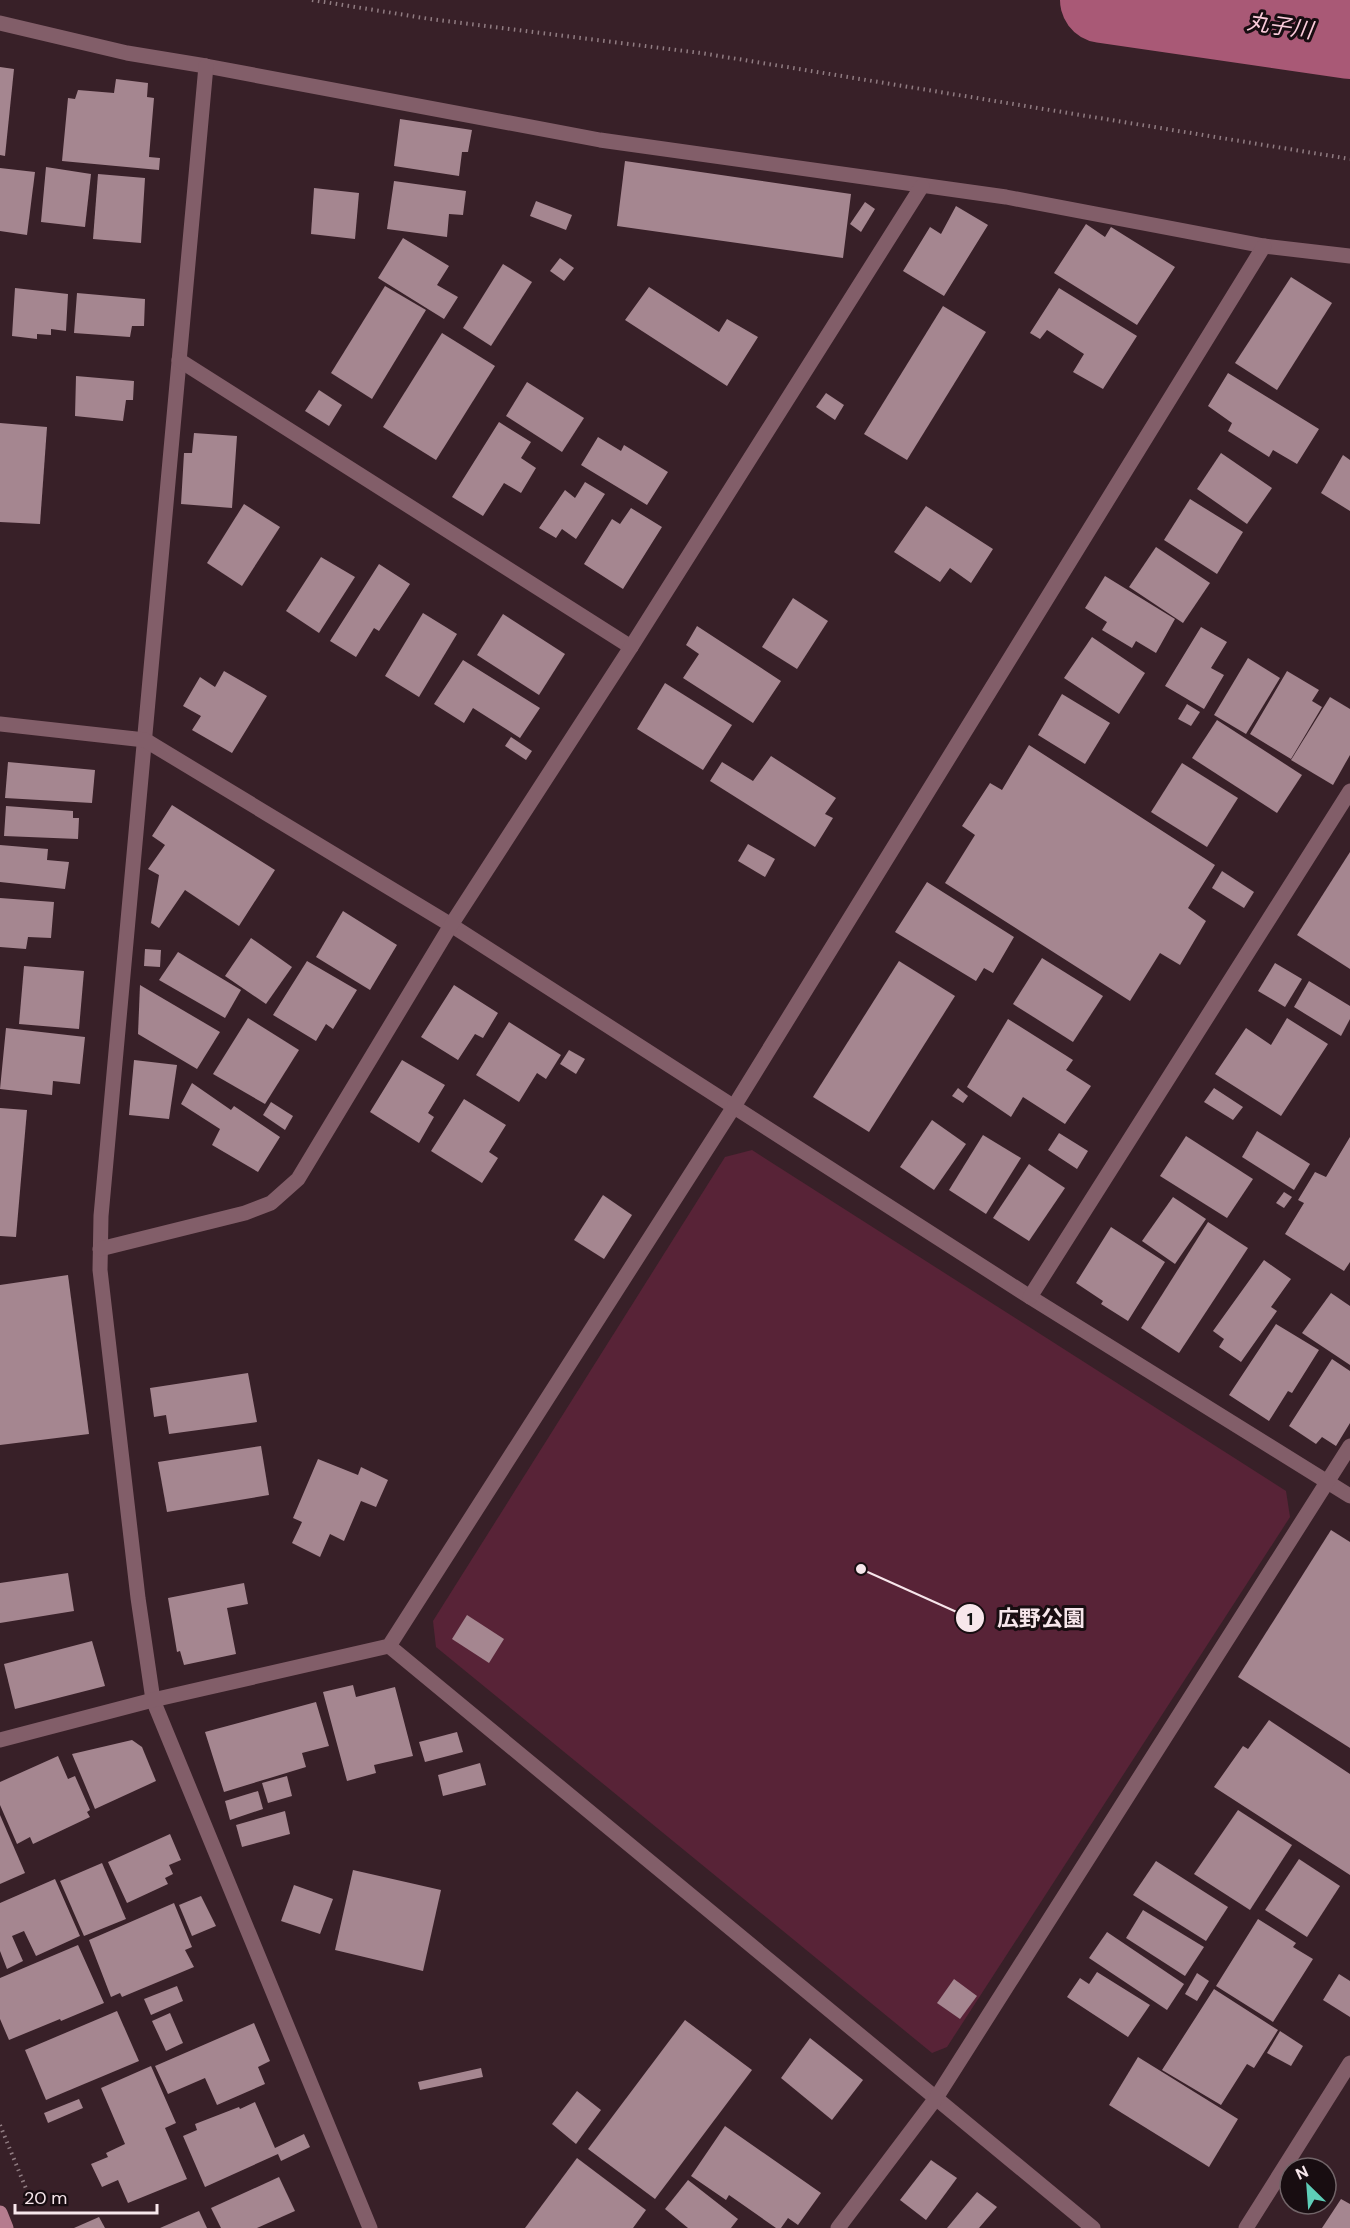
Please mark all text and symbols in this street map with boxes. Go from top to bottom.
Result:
water label: 丸子川 [1245,7,1317,45]
callout: 広野公園 [955,1598,1097,1638]
text: 広野公園 [997,1604,1085,1633]
text: 1 [967,1607,973,1631]
north arrow [1278,2156,1338,2216]
text: N [1292,2161,1312,2185]
scale bar [15,2177,158,2215]
text: 20 m [24,2186,67,2210]

